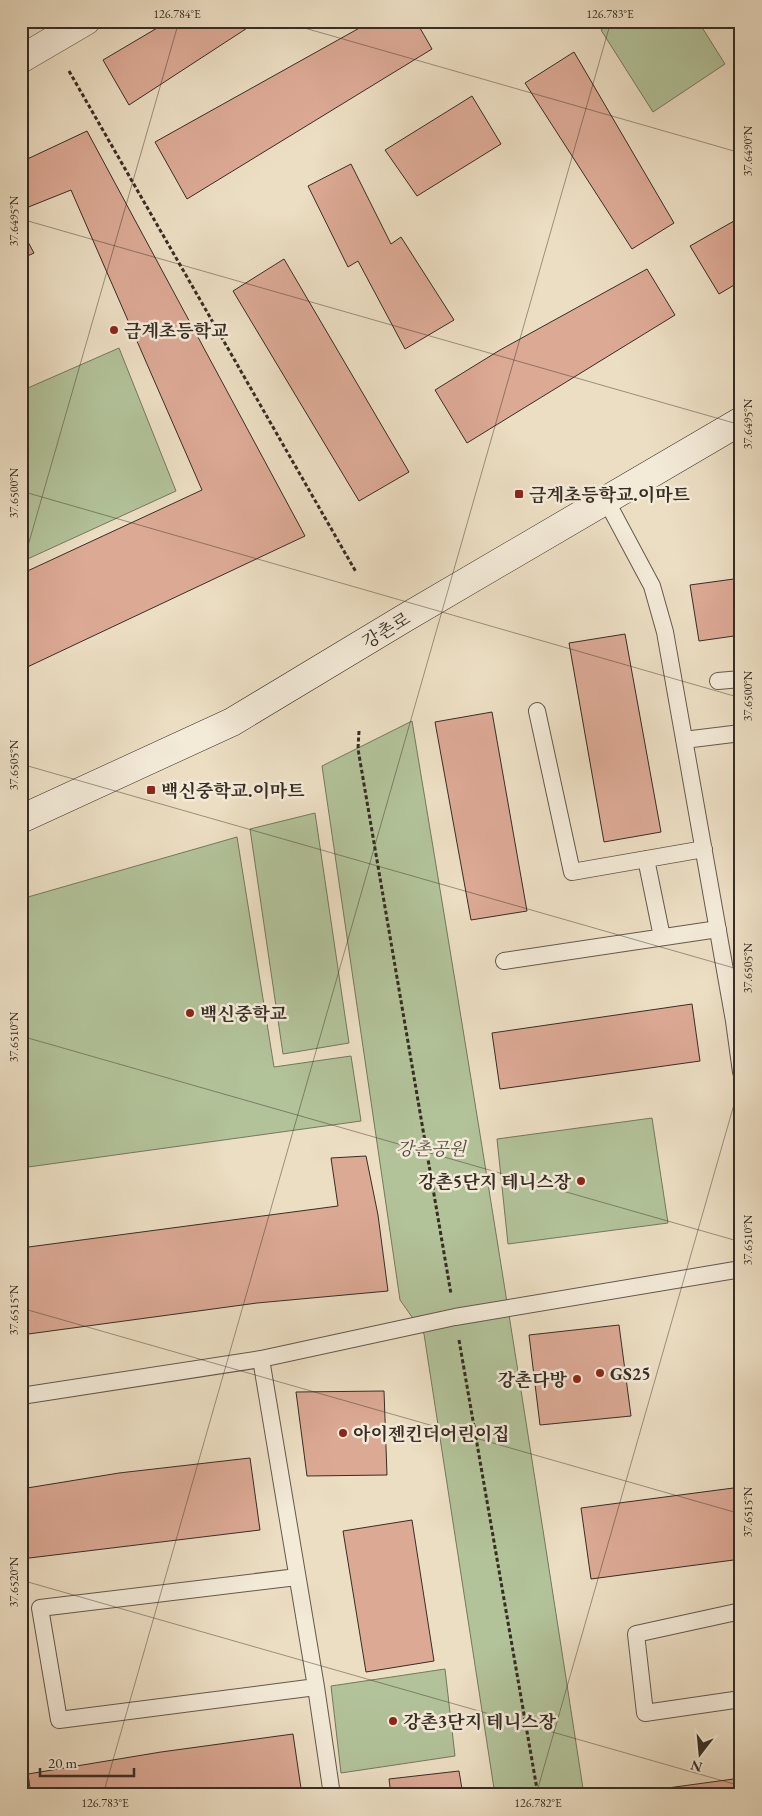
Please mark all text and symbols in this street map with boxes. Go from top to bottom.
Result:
text: 126.784°E [153,6,201,22]
text: 126.783°E [586,6,634,22]
text: 37.6490°N [740,125,756,176]
text: 37.6495°N [6,195,22,246]
place label: 금계초등학교 [124,319,229,342]
marker: 금계초등학교 [108,324,120,336]
text: 37.6495°N [740,398,756,449]
text: 37.6500°N [6,467,22,518]
place label: 금계초등학교.이마트 [529,483,691,506]
marker: 금계초등학교.이마트 [513,488,525,500]
street label: 강촌로 [358,607,414,653]
text: 37.6500°N [740,670,756,721]
text: 37.6505°N [6,739,22,790]
place label: 백신중학교.이마트 [161,779,305,802]
marker: 백신중학교.이마트 [145,784,157,796]
text: 37.6505°N [740,942,756,993]
place label: 백신중학교 [200,1002,288,1025]
marker: 백신중학교 [184,1007,196,1019]
text: 37.6510°N [6,1011,22,1062]
park label: 강촌공원 [396,1137,467,1160]
place label: 강촌5단지 테니스장 [418,1170,572,1193]
marker: 강촌5단지 테니스장 [575,1175,587,1187]
text: 37.6510°N [740,1214,756,1265]
text: 37.6515°N [6,1284,22,1335]
place label: GS25 [610,1362,651,1385]
marker: GS25 [594,1367,606,1379]
place label: 강촌다방 [497,1368,568,1391]
marker: 강촌다방 [571,1373,583,1385]
place label: 아이젠킨더어린이집 [353,1422,510,1445]
marker: 아이젠킨더어린이집 [337,1427,349,1439]
text: 37.6515°N [740,1486,756,1537]
text: 37.6520°N [6,1556,22,1607]
place label: 강촌3단지 테니스장 [403,1710,557,1733]
marker: 강촌3단지 테니스장 [387,1715,399,1727]
north arrow [674,1728,724,1778]
scale bar [40,1746,134,1778]
text: 20 m [48,1753,77,1772]
text: N [688,1756,704,1777]
text: 126.783°E [81,1795,129,1811]
text: 126.782°E [514,1795,562,1811]

